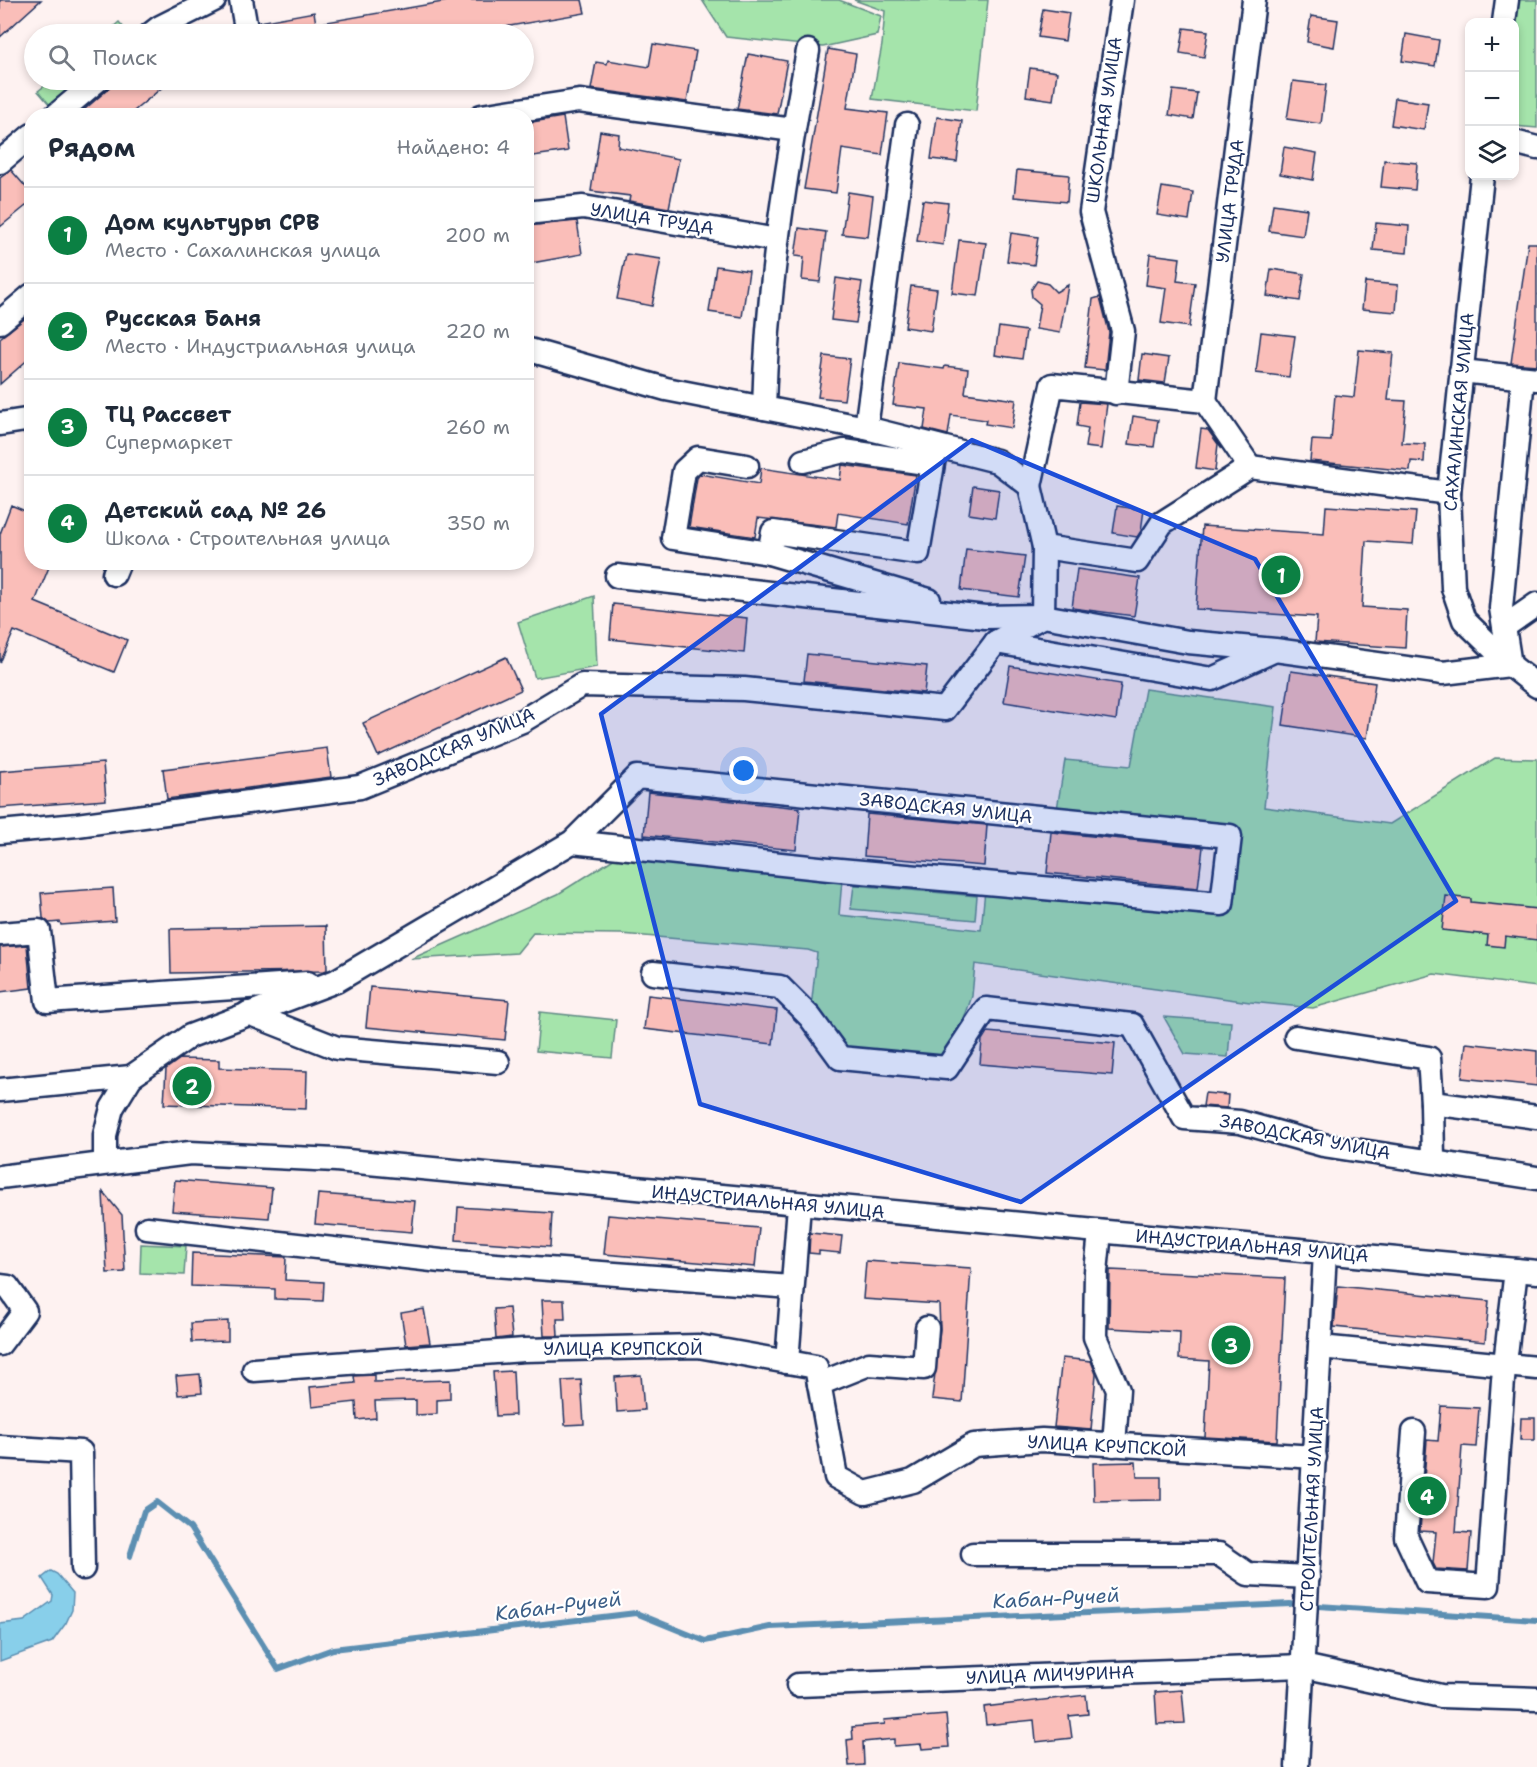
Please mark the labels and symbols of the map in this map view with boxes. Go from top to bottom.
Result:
street label: ШКОЛЬНАЯ УЛИЦА [1080,35,1128,205]
street label: УЛИЦА ТРУДА [1211,138,1249,264]
street label: УЛИЦА ТРУДА [589,197,715,241]
street label: САХАЛИНСКАЯ УЛИЦА [1438,312,1480,512]
pin: 1 [1262,552,1300,598]
street label: ЗАВОДСКАЯ УЛИЦА [369,702,539,792]
your location [729,756,758,785]
street label: ЗАВОДСКАЯ УЛИЦА [858,787,1034,829]
pin: 2 [172,1064,212,1108]
street label: ЗАВОДСКАЯ УЛИЦА [1218,1109,1392,1165]
street label: ИНДУСТРИАЛЬНАЯ УЛИЦА [650,1180,886,1224]
street label: ИНДУСТРИАЛЬНАЯ УЛИЦА [1134,1224,1370,1268]
pin: 3 [1212,1322,1250,1368]
street label: УЛИЦА КРУПСКОЙ [543,1337,703,1361]
street label: СТРОИТЕЛЬНАЯ УЛИЦА [1295,1406,1329,1612]
street label: УЛИЦА КРУПСКОЙ [1027,1430,1187,1462]
pin: 4 [1408,1474,1446,1518]
water label: Кабан-Ручей [992,1582,1120,1614]
water label: Кабан-Ручей [493,1585,623,1627]
street label: УЛИЦА МИЧУРИНА [965,1660,1135,1690]

